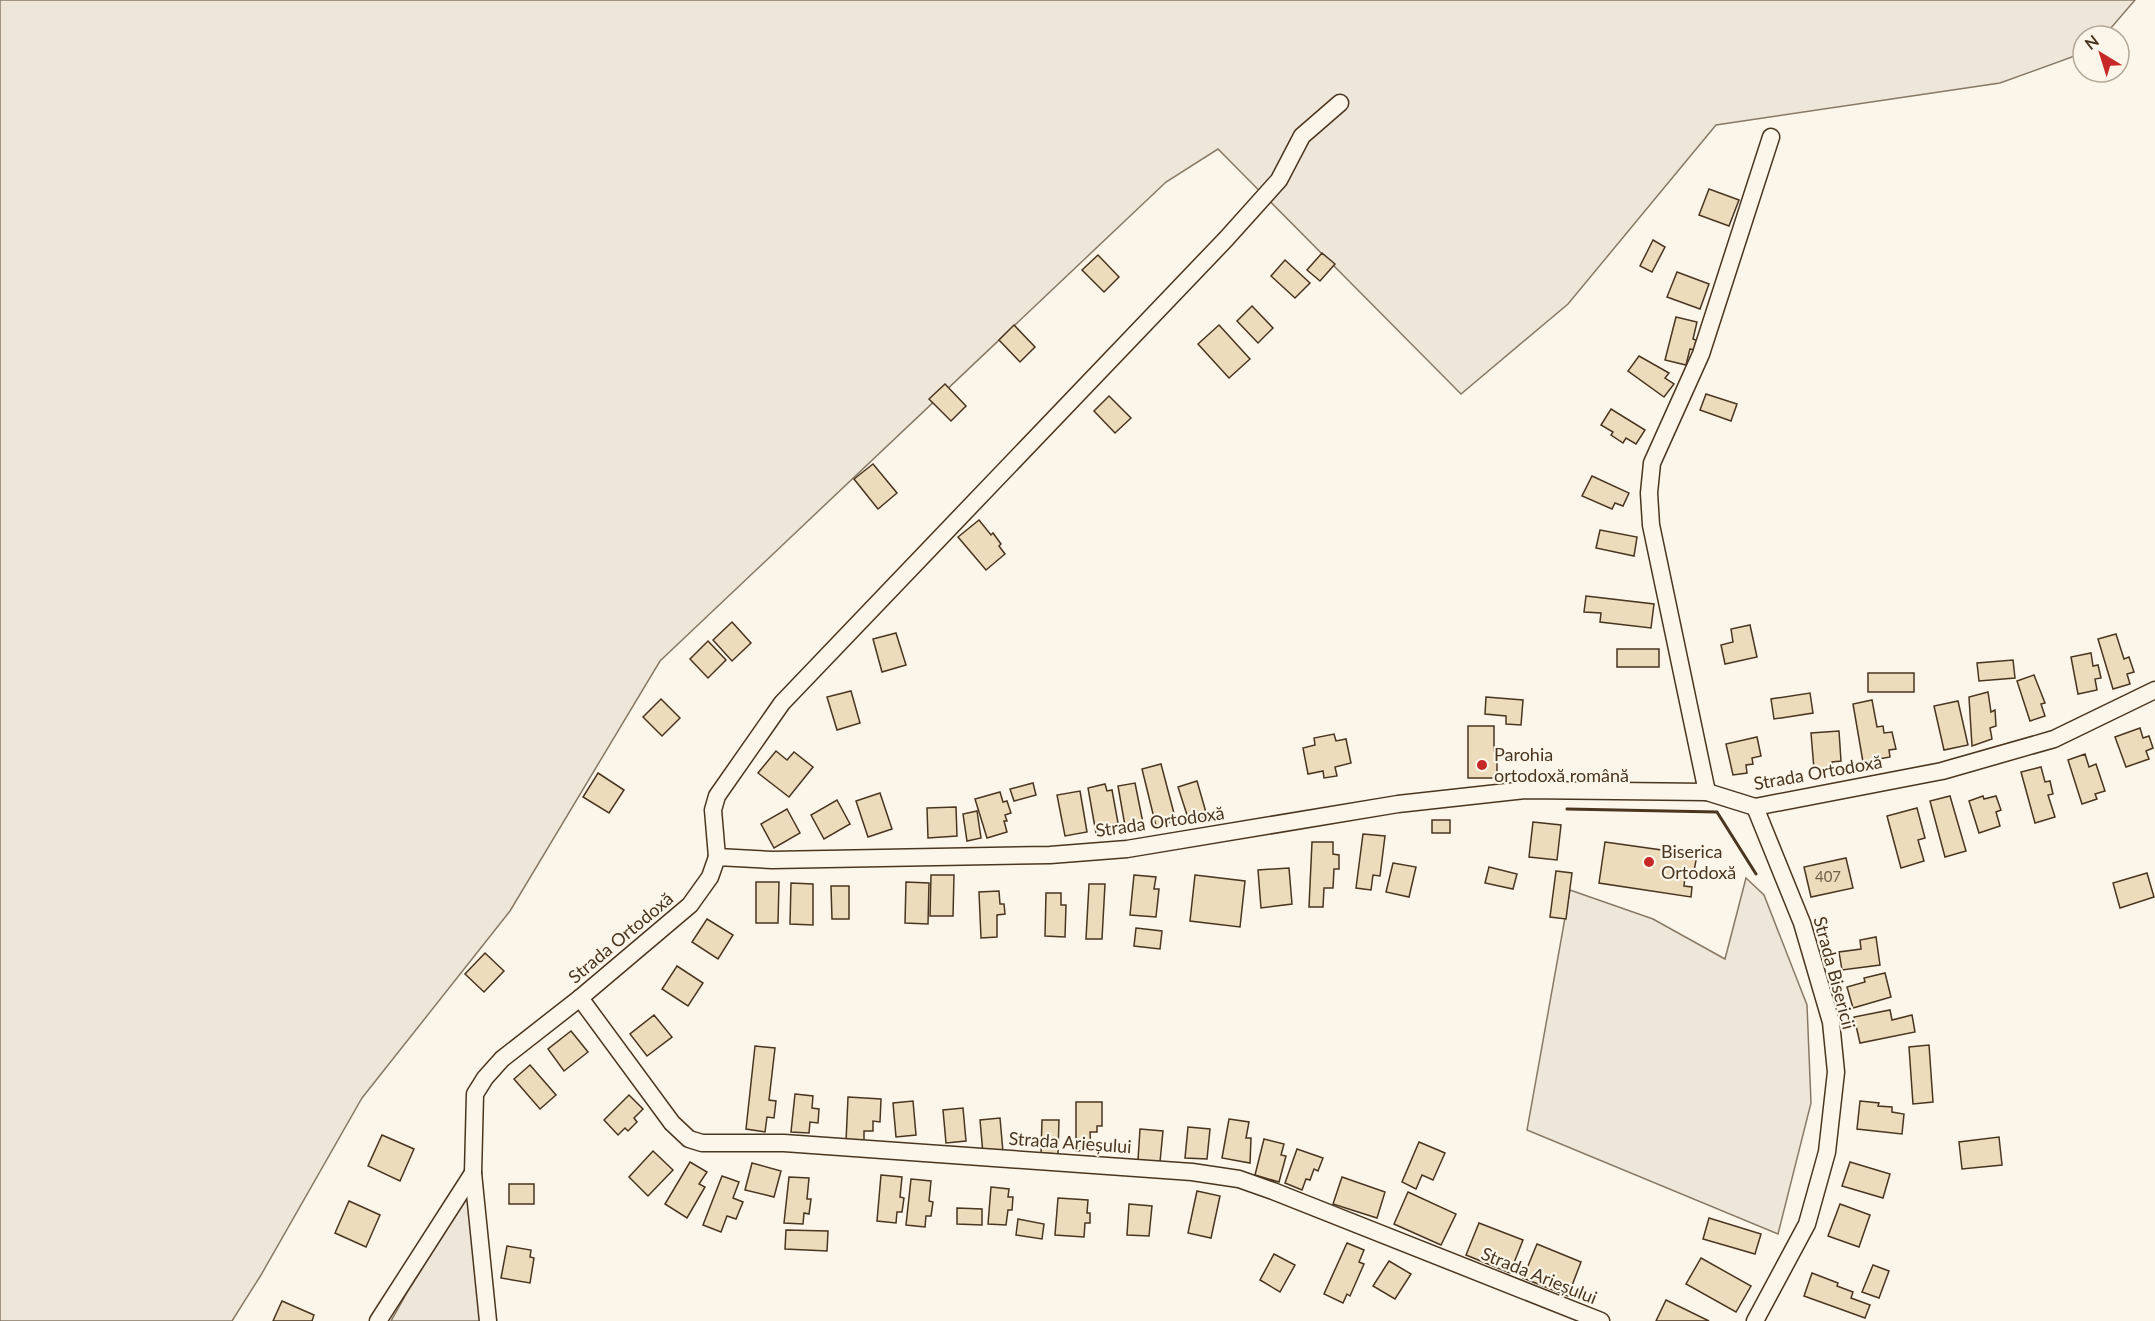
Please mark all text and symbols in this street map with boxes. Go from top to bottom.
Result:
north arrow [2071,24,2131,84]
text: N [2081,31,2102,53]
place label: Parohia ortodoxă română [1494,743,1629,786]
street label: Strada Ortodoxă [1752,750,1884,794]
marker: Parohia ortodoxă română [1475,758,1489,772]
street label: Strada Ortodoxă [1094,801,1226,841]
place label: Biserica Ortodoxă [1661,840,1736,883]
marker: Biserica Ortodoxă [1642,855,1656,869]
house number: 407 [1815,867,1841,885]
street label: Strada Ortodoxă [563,887,677,987]
street label: Strada Bisericii [1809,914,1861,1032]
street label: Strada Arieșului [1008,1127,1132,1157]
street label: Strada Arieșului [1478,1242,1601,1308]

